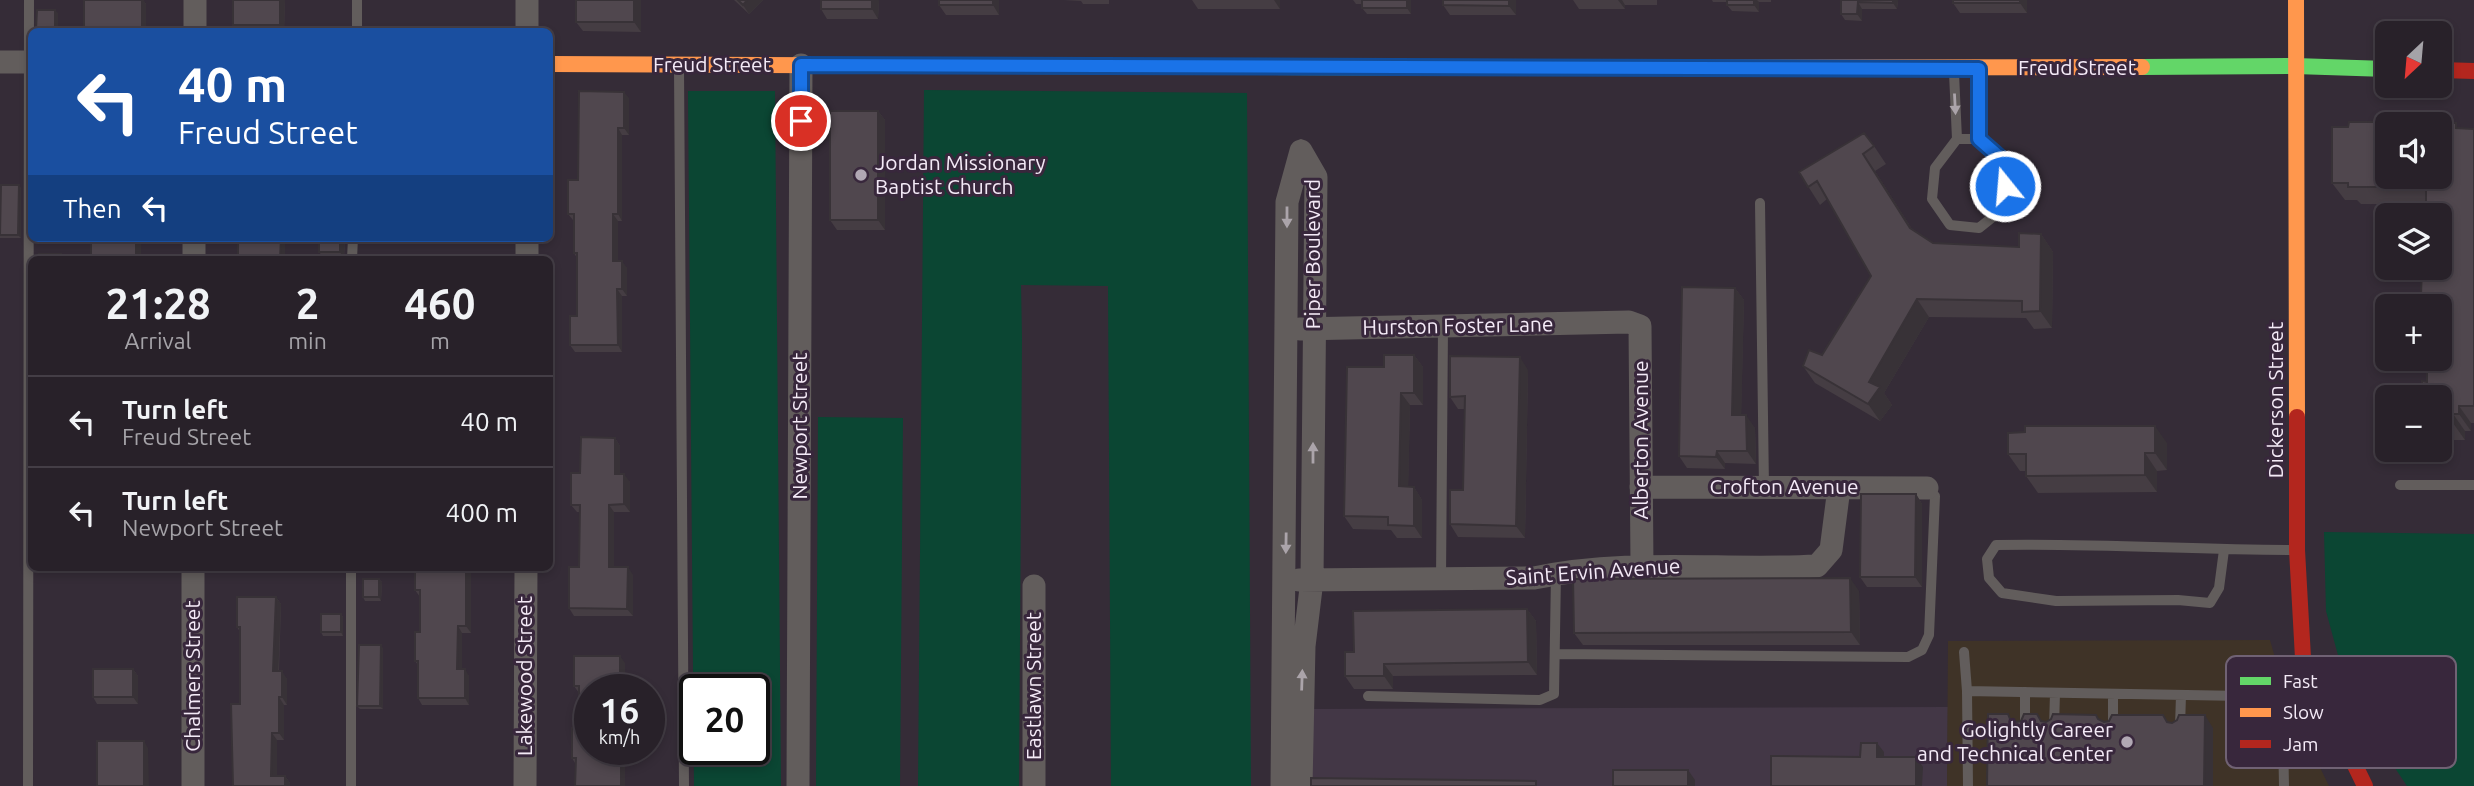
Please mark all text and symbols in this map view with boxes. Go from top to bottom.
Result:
north arrow [2375,21,2452,98]
map controls [2375,21,2452,462]
street label: Freud Street [653,52,771,76]
street label: Freud Street [2018,55,2136,79]
icon: left [63,56,154,147]
text: 40 m [178,56,287,111]
pin [771,91,831,151]
one-way arrow [1950,93,1961,115]
icon: arrive [782,102,820,140]
button: sound [2375,112,2452,189]
text: Freud Street [178,114,358,150]
position arrow [1968,149,2042,223]
place label: Jordan Missionary Baptist Church [875,150,1046,198]
marker: Jordan Missionary Baptist Church [853,167,869,183]
street label: Piper Boulevard [1300,179,1324,329]
icon: left [136,189,174,227]
text: Then [63,194,122,223]
button: layers [2375,203,2452,280]
one-way arrow [1281,206,1293,228]
text: 21:28 [106,280,211,327]
text: 2 [296,280,319,327]
text: 460 [404,280,475,327]
button: + [2375,294,2452,371]
street label: Hurston Foster Lane [1362,311,1554,339]
street label: Dickerson Street [2263,322,2287,478]
text: Arrival [125,328,192,353]
text: min [288,328,327,353]
text: m [430,328,450,353]
street label: Newport Street [787,352,811,500]
street label: Alberton Avenue [1628,360,1652,520]
button: − [2375,385,2452,462]
text: Turn left [122,395,228,424]
icon: left [63,403,101,441]
text: 40 m [460,407,518,436]
text: Freud Street [122,424,251,449]
one-way arrow [1307,442,1319,464]
street label: Crofton Avenue [1709,474,1859,498]
text: Turn left [122,486,228,515]
icon: left [63,494,101,532]
text: 400 m [446,498,518,527]
text: Newport Street [122,515,283,540]
one-way arrow [1280,532,1291,554]
street label: Saint Ervin Avenue [1505,553,1681,589]
street label: Lakewood Street [512,596,536,756]
street label: Chalmers Street [180,600,204,752]
street label: Eastlawn Street [1021,612,1045,760]
legend [2226,656,2456,768]
one-way arrow [1297,669,1308,691]
text: Fast [2283,670,2318,692]
speed limit sign: 20 [679,674,770,765]
text: 16 [600,690,639,730]
text: Slow [2283,701,2324,723]
place label: Golightly Career and Technical Center [1917,717,2113,765]
text: km/h [599,727,640,747]
text: Jam [2283,733,2319,755]
marker: Golightly Career and Technical Center [2119,734,2135,750]

